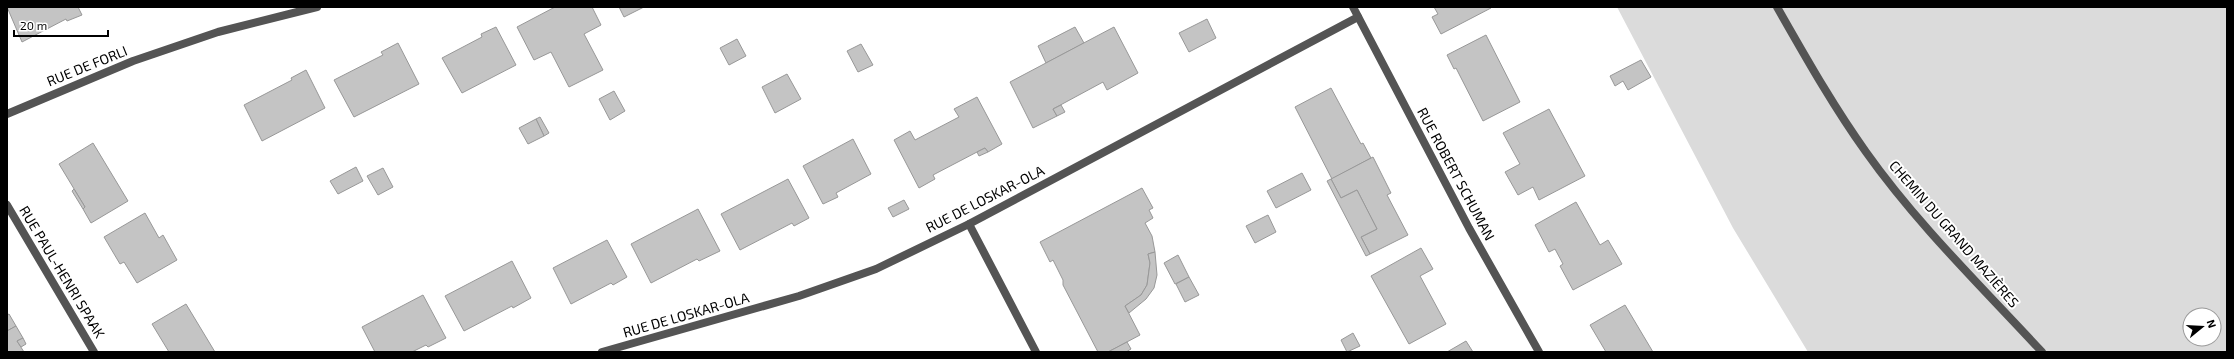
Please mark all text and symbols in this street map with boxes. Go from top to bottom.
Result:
scale bar [14,12,108,38]
text: 20 m [20,18,47,32]
street label: RUE DE FORLI [44,42,130,89]
street label: RUE ROBERT SCHUMAN [1414,104,1499,243]
street label: CHEMIN DU GRAND MAZIÈRES [1886,157,2023,311]
street label: RUE DE LOSKAR-OLA [923,161,1047,236]
street label: RUE PAUL-HENRI SPAAK [16,203,109,342]
street label: RUE DE LOSKAR-OLA [621,288,751,341]
north arrow [2182,307,2222,347]
text: N [2205,318,2219,330]

